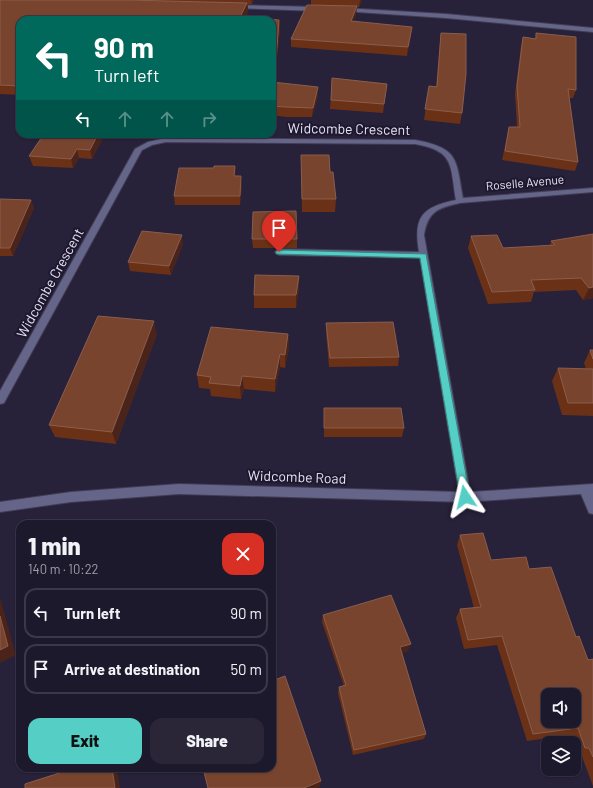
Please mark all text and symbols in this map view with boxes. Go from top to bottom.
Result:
text: 90 m [94,30,154,64]
icon: left [28,32,80,84]
text: Turn left [94,64,160,86]
icon: left [72,108,94,130]
icon: ahead [114,108,136,130]
icon: ahead [156,108,178,130]
icon: right [198,108,220,130]
street label: Widcombe Crescent [288,119,410,138]
street label: Roselle Avenue [485,172,565,192]
pin [262,211,296,252]
icon: arrive [268,217,290,239]
street label: Widcombe Crescent [12,225,87,341]
street label: Widcombe Road [247,466,347,487]
position arrow [444,476,486,518]
text: 1 min [28,531,81,560]
button: close [222,533,264,575]
text: 140 m · 10:22 [28,561,99,577]
icon: left [30,602,52,624]
text: Turn left [64,604,120,622]
text: 90 m [230,604,262,622]
icon: arrive [30,658,52,680]
text: Arrive at destination [64,660,200,678]
text: 50 m [230,660,262,678]
map controls [541,688,581,776]
button: sound [541,688,581,728]
button: Exit [28,718,142,764]
button: Share [150,718,264,764]
button: layers [541,736,581,776]

